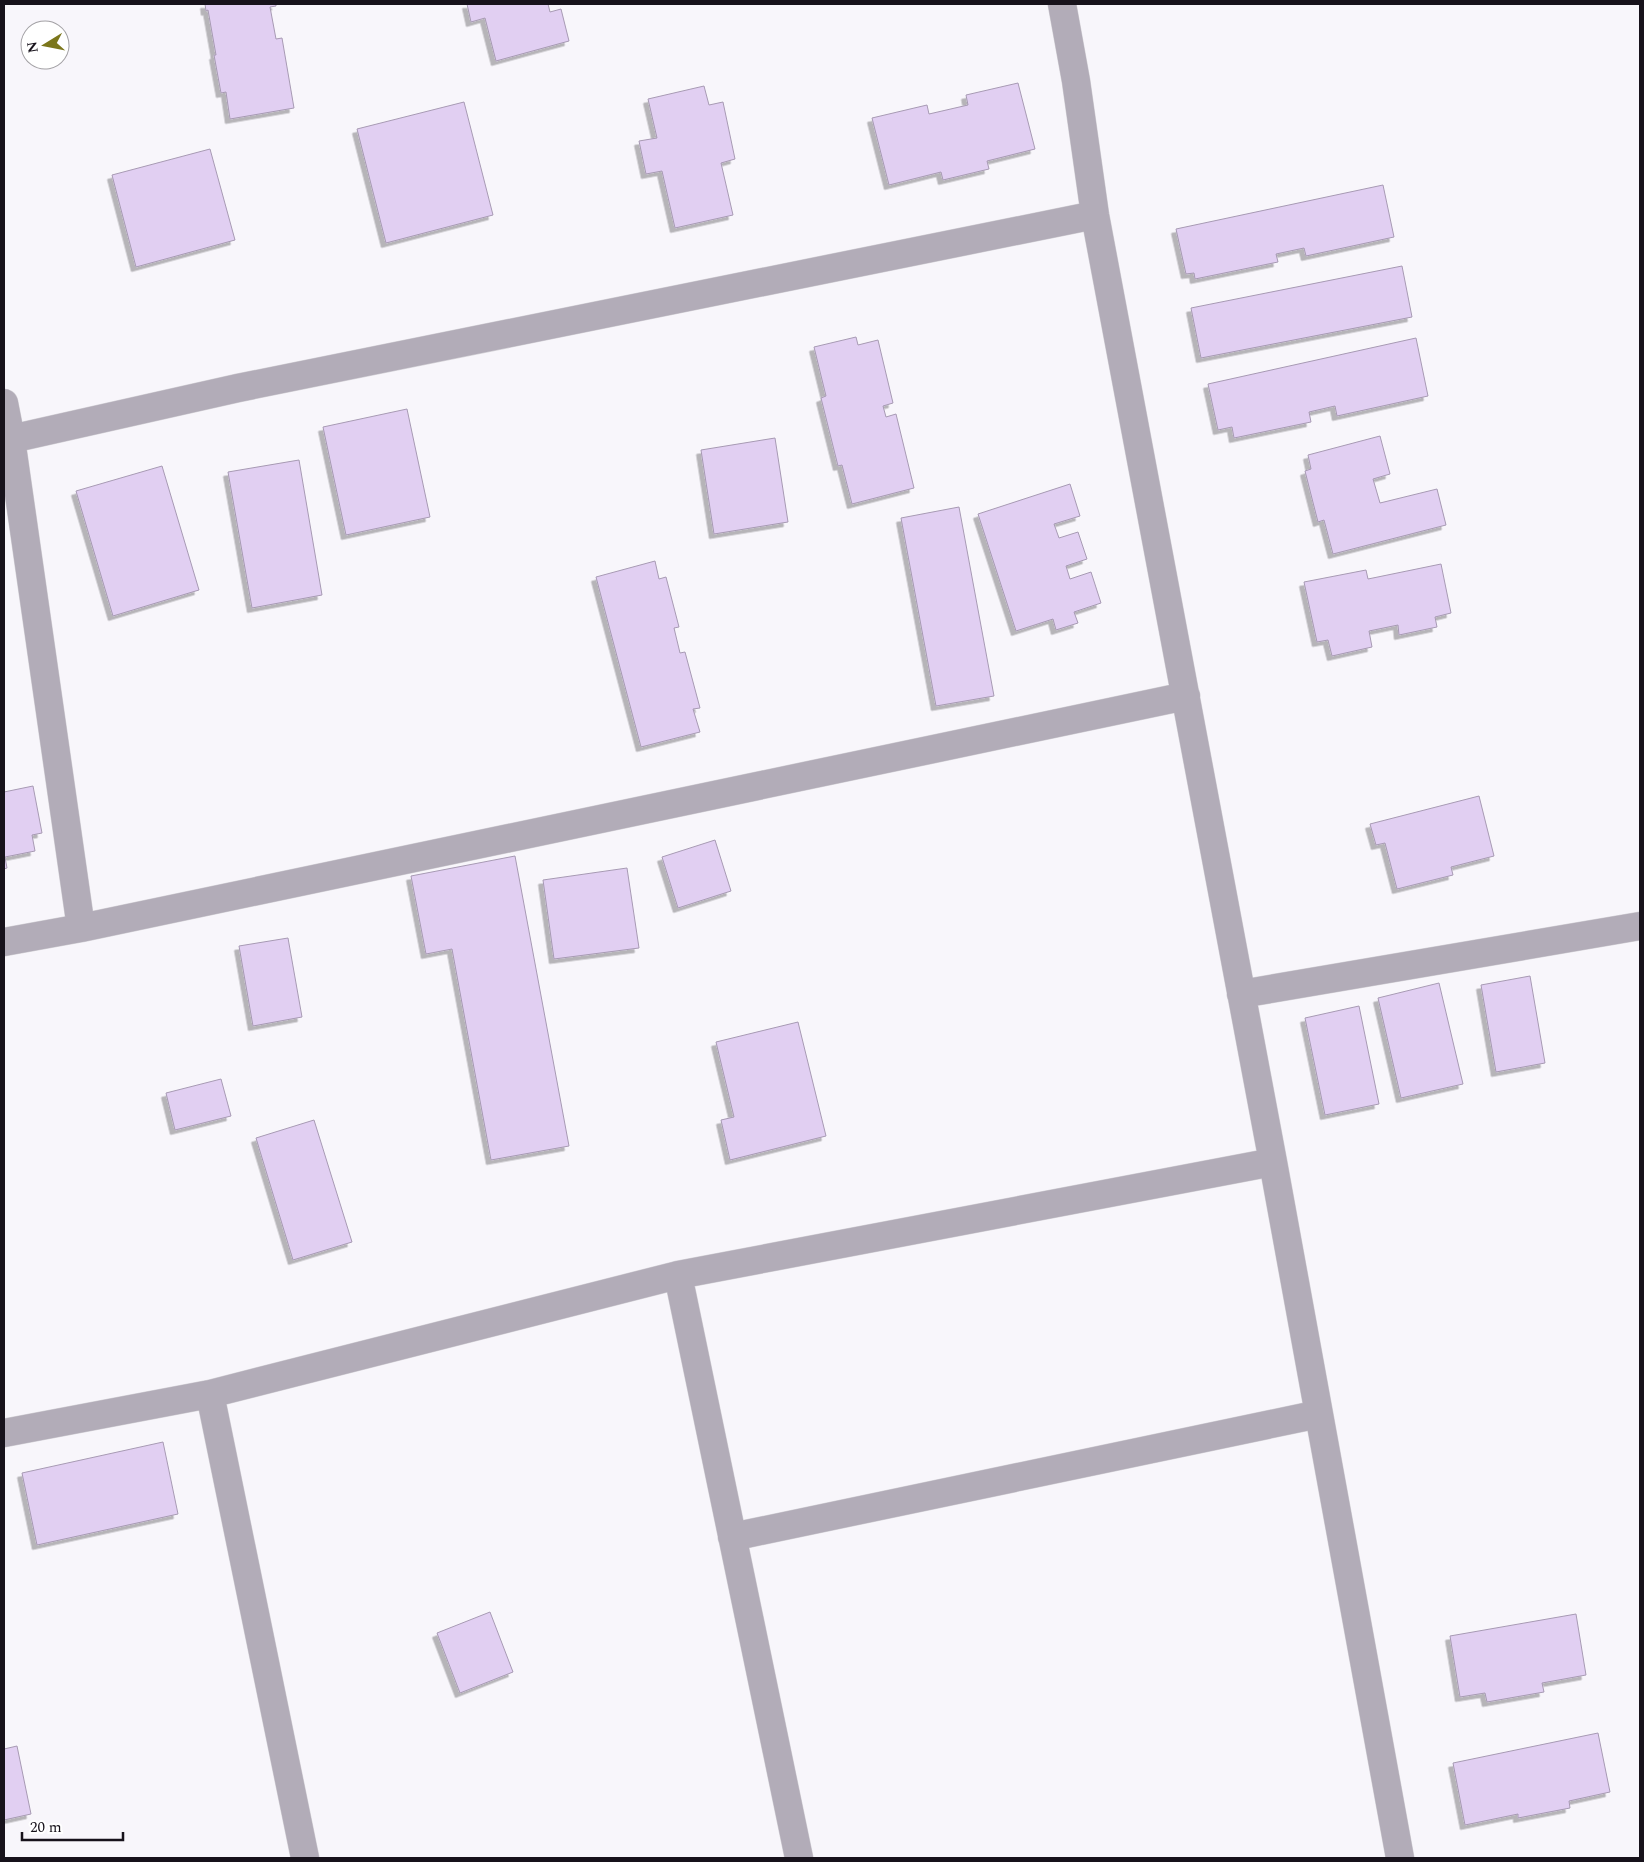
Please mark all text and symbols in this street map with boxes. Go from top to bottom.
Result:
north arrow [20,20,70,70]
text: N [21,40,44,55]
scale bar [22,1810,124,1842]
text: 20 m [30,1816,62,1839]

